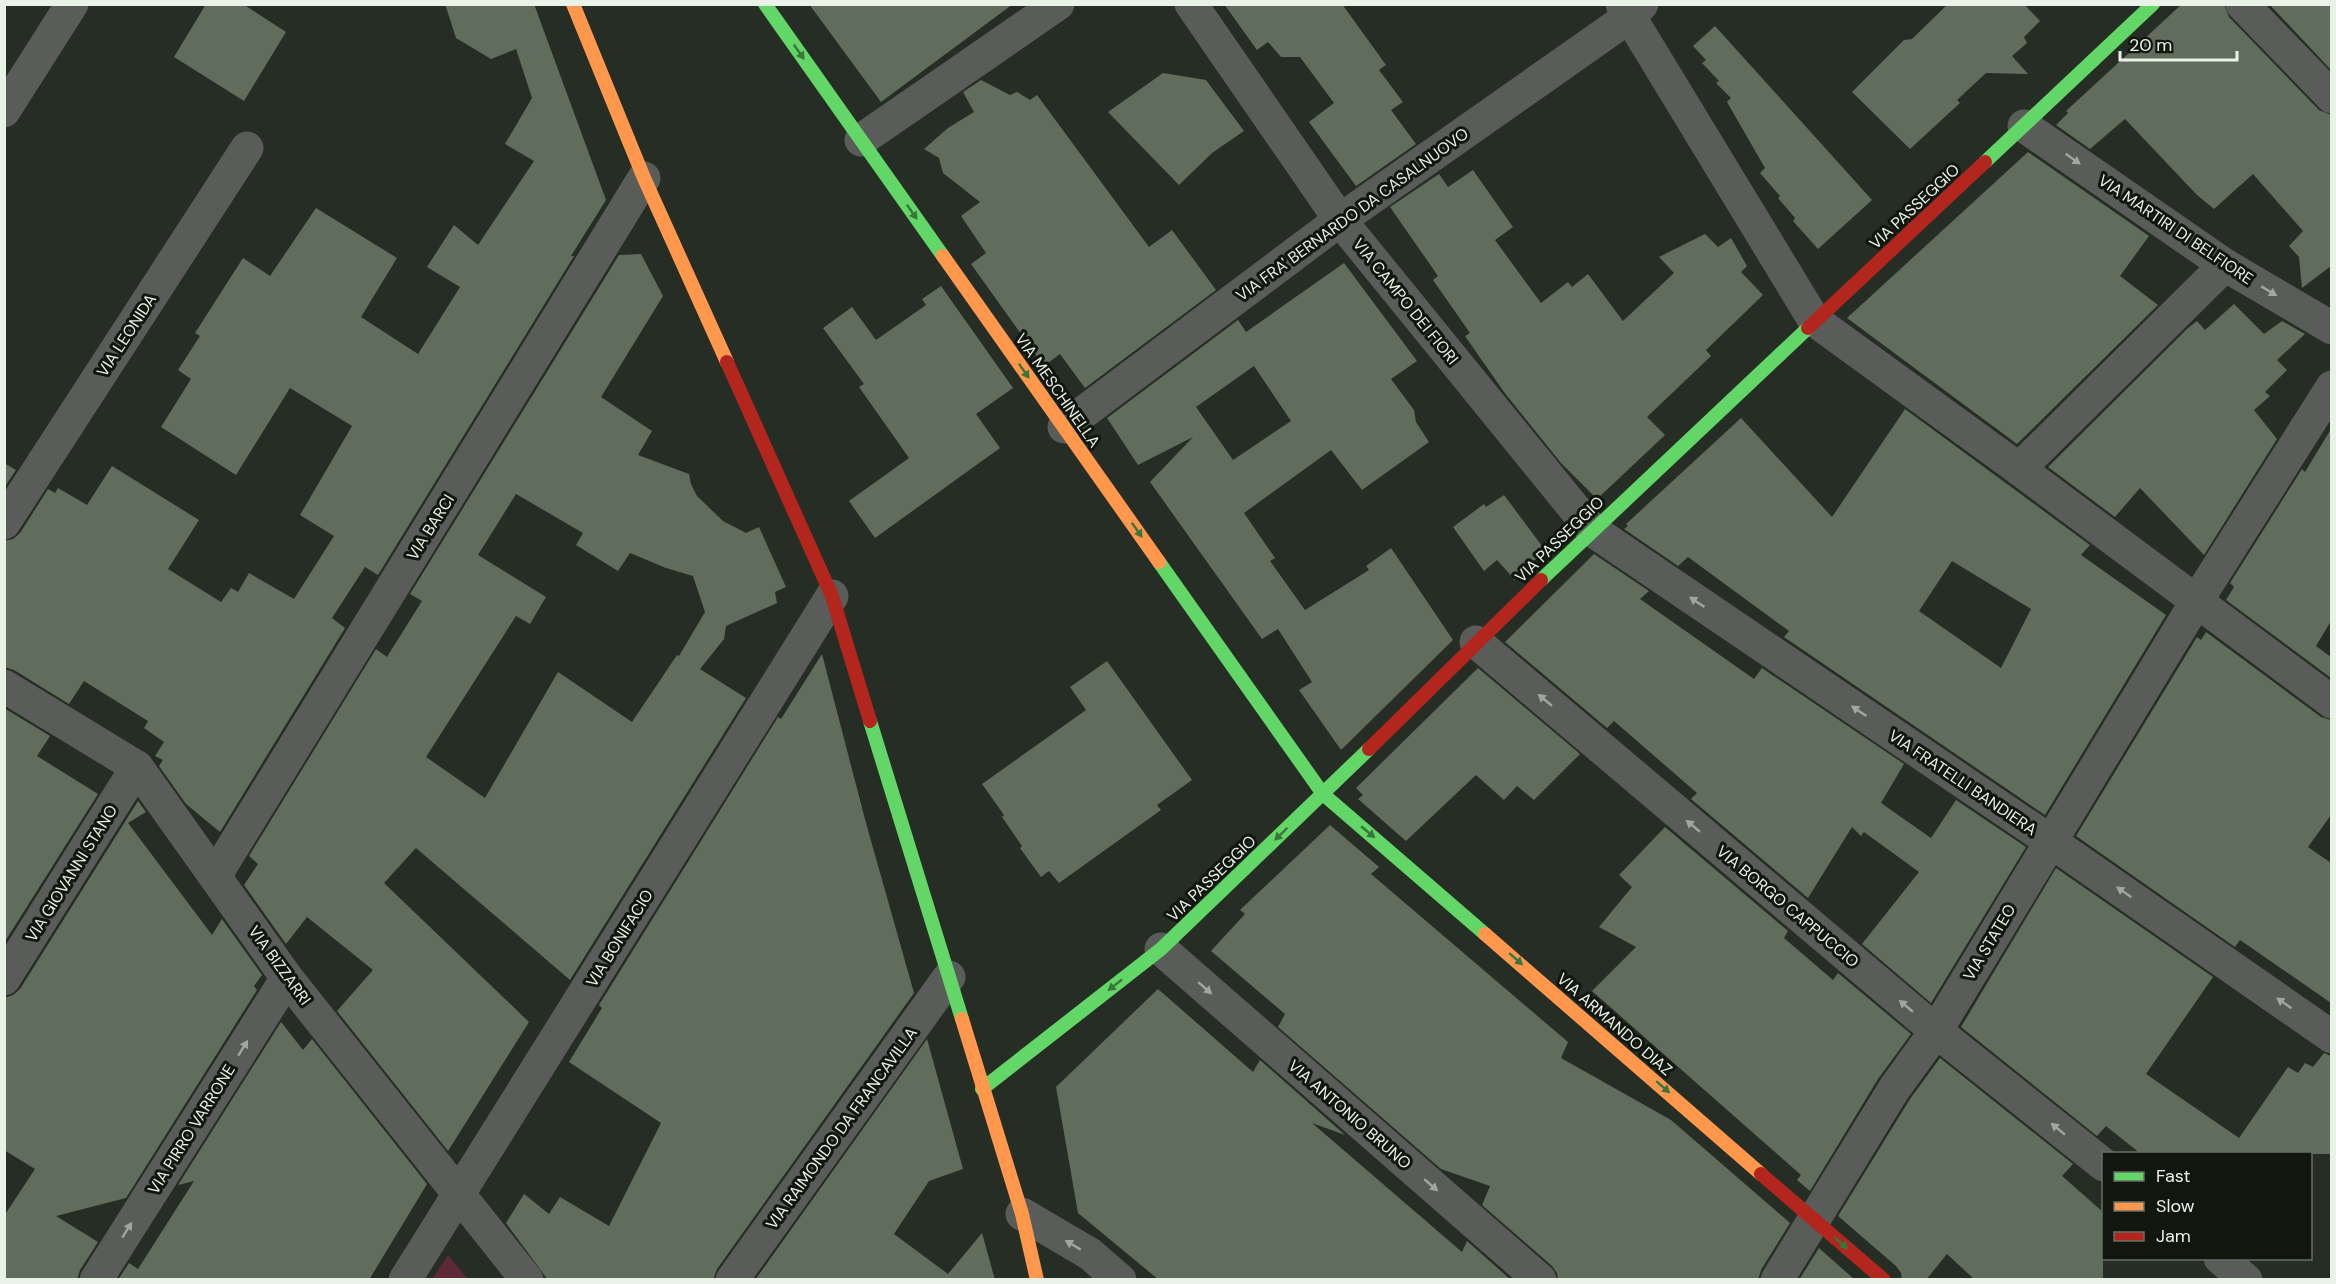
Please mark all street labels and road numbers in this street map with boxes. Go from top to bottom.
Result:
street label: VIA FRA' BERNARDO DA CASALNUOVO [1232,123,1473,306]
street label: VIA PASSEGGIO [1865,159,1964,254]
street label: VIA MARTIRI DI BELFIORE [2094,170,2257,289]
street label: VIA CAMPO DEI FIORI [1348,234,1463,369]
street label: VIA LEONIDA [92,289,161,381]
street label: VIA MESCHINELLA [1010,329,1105,452]
street label: VIA BARCI [402,490,459,564]
street label: VIA PASSEGGIO [1510,492,1608,587]
street label: VIA FRATELLI BANDIERA [1884,725,2041,840]
street label: VIA GIOVANNI STANO [21,801,122,946]
street label: VIA PASSEGGIO [1162,831,1260,926]
street label: VIA BORGO CAPPUCCIO [1712,841,1863,972]
street label: VIA BONIFACIO [581,886,658,991]
street label: VIA STATEO [1958,900,2021,984]
street label: VIA BIZZARRI [244,921,316,1009]
street label: VIA ARMANDO DIAZ [1553,968,1677,1080]
street label: VIA RAIMONDO DA FRANCAVILLA [761,1023,922,1233]
street label: VIA ANTONIO BRUNO [1284,1055,1416,1174]
street label: VIA PIRRO VARRONE [143,1060,240,1198]

